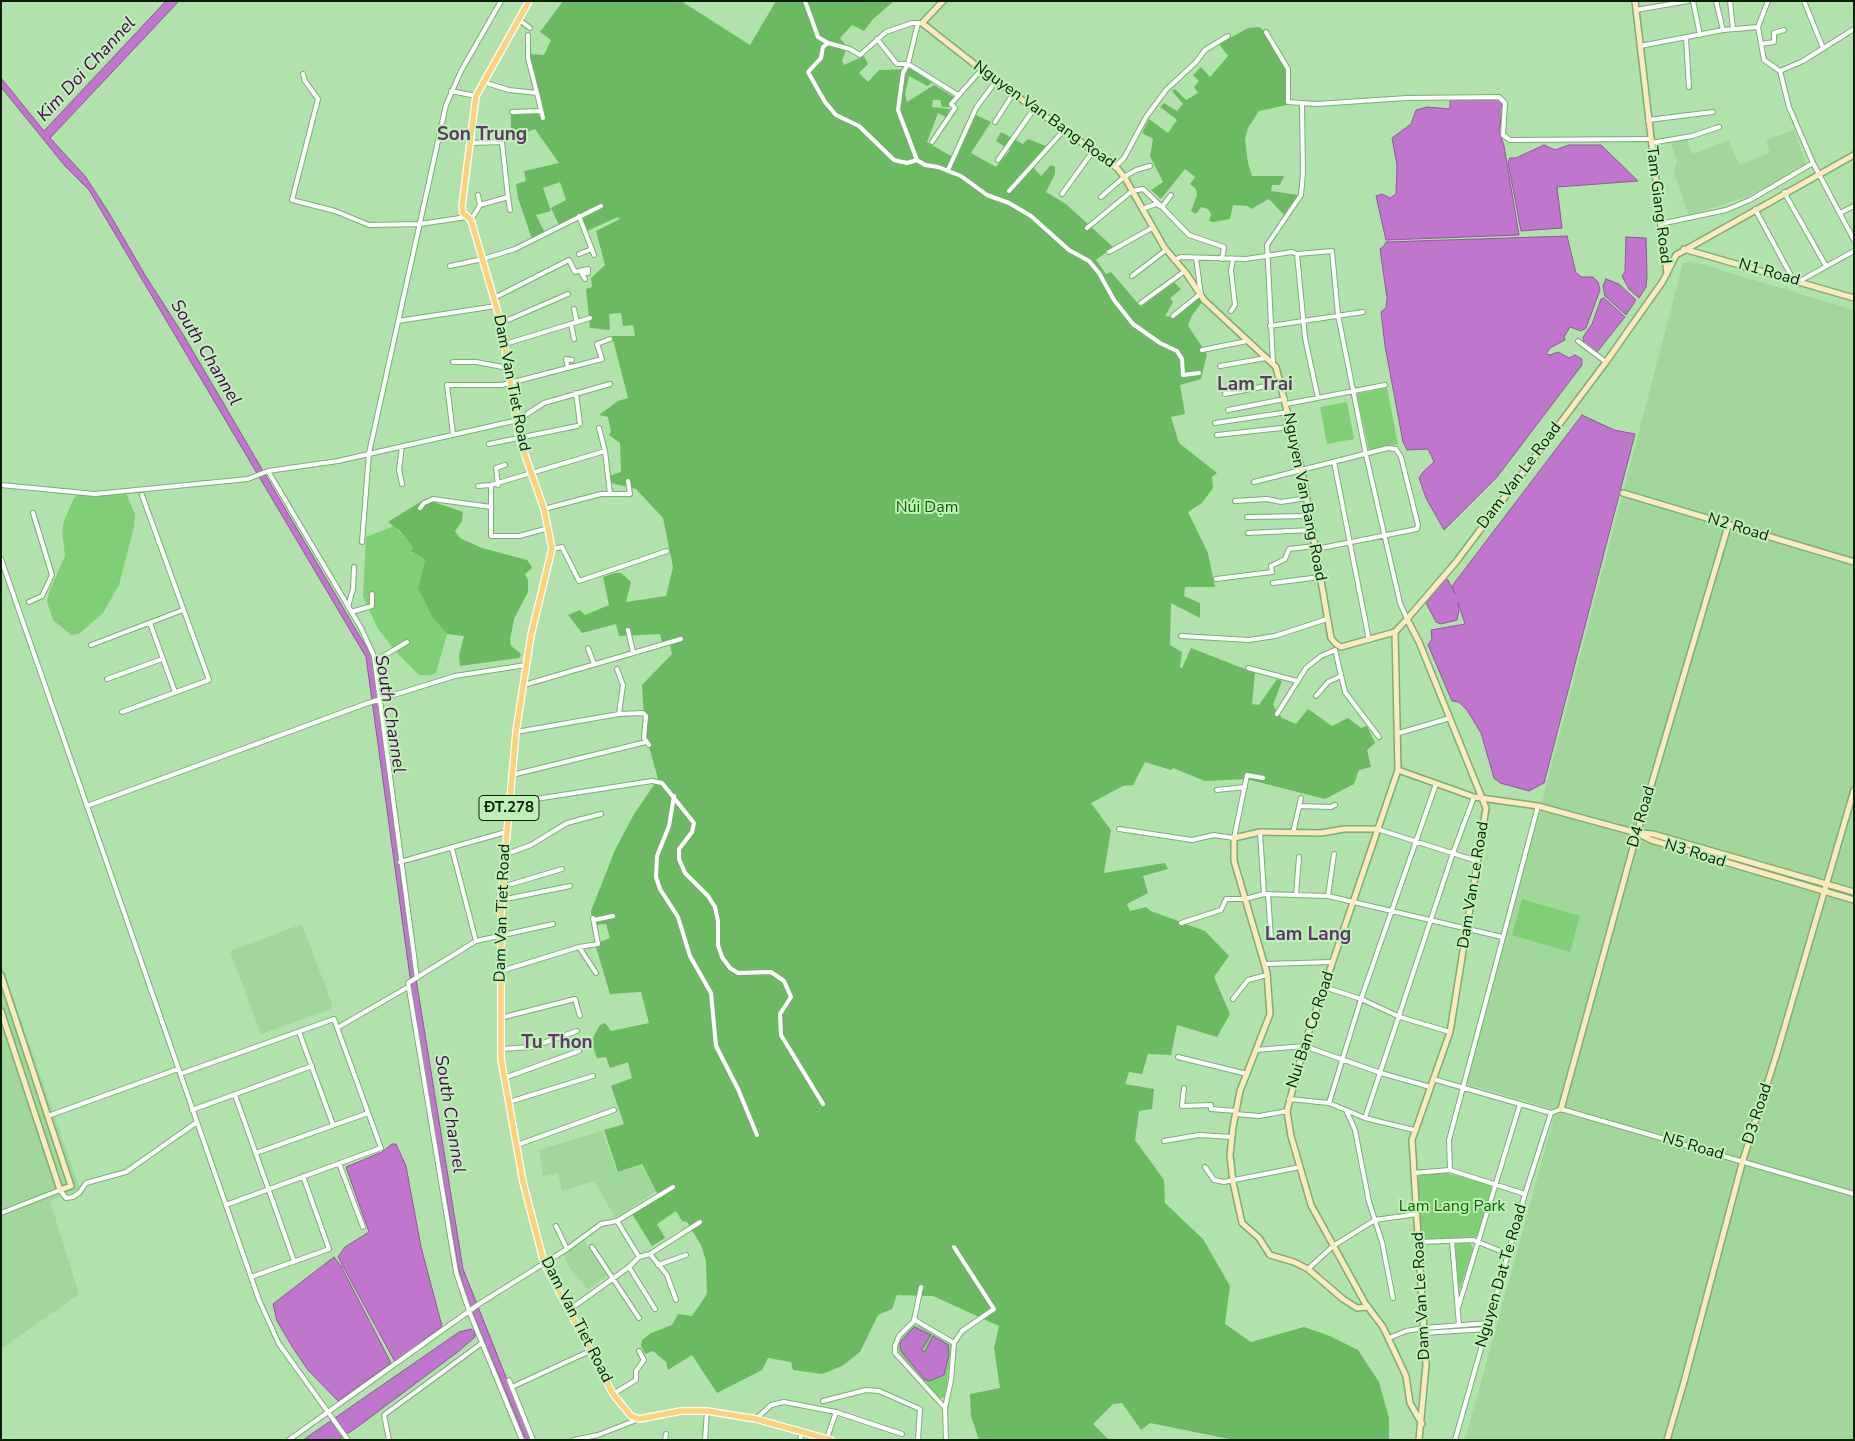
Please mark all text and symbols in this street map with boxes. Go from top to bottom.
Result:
water label: Kim Doi Channel [33,13,141,127]
street label: Nguyen Van Bang Road [969,57,1119,173]
district label: Son Trung [437,124,527,146]
street label: Tam Giang Road [1641,145,1675,265]
street label: N1 Road [1736,255,1802,291]
water label: South Channel [165,296,245,410]
street label: Dam Van Tiet Road [488,313,534,453]
district label: Lam Trai [1217,374,1293,396]
street label: Nguyen Van Bang Road [1278,411,1330,583]
street label: Dam Van Le Road [1474,419,1566,533]
park label: Núi Dạm [896,498,958,518]
street label: N2 Road [1705,510,1771,546]
water label: South Channel [369,653,409,775]
street label: D4 Road [1624,784,1660,850]
road number: ĐT.278 [479,796,539,820]
street label: Dam Van Le Road [1454,820,1494,950]
street label: N3 Road [1662,836,1728,872]
street label: Dam Van Tiet Road [491,843,515,983]
district label: Lam Lang [1265,924,1351,946]
street label: Nui Ban Co Road [1283,969,1339,1091]
district label: Tu Thon [521,1032,593,1054]
water label: South Channel [429,1053,469,1175]
street label: D3 Road [1739,1081,1777,1147]
street label: N5 Road [1660,1129,1726,1165]
park label: Lam Lang Park [1399,1197,1505,1217]
street label: Nguyen Dat Te Road [1472,1202,1532,1350]
street label: Dam Van Le Road [1409,1231,1435,1361]
street label: Dam Van Tiet Road [536,1254,616,1386]

